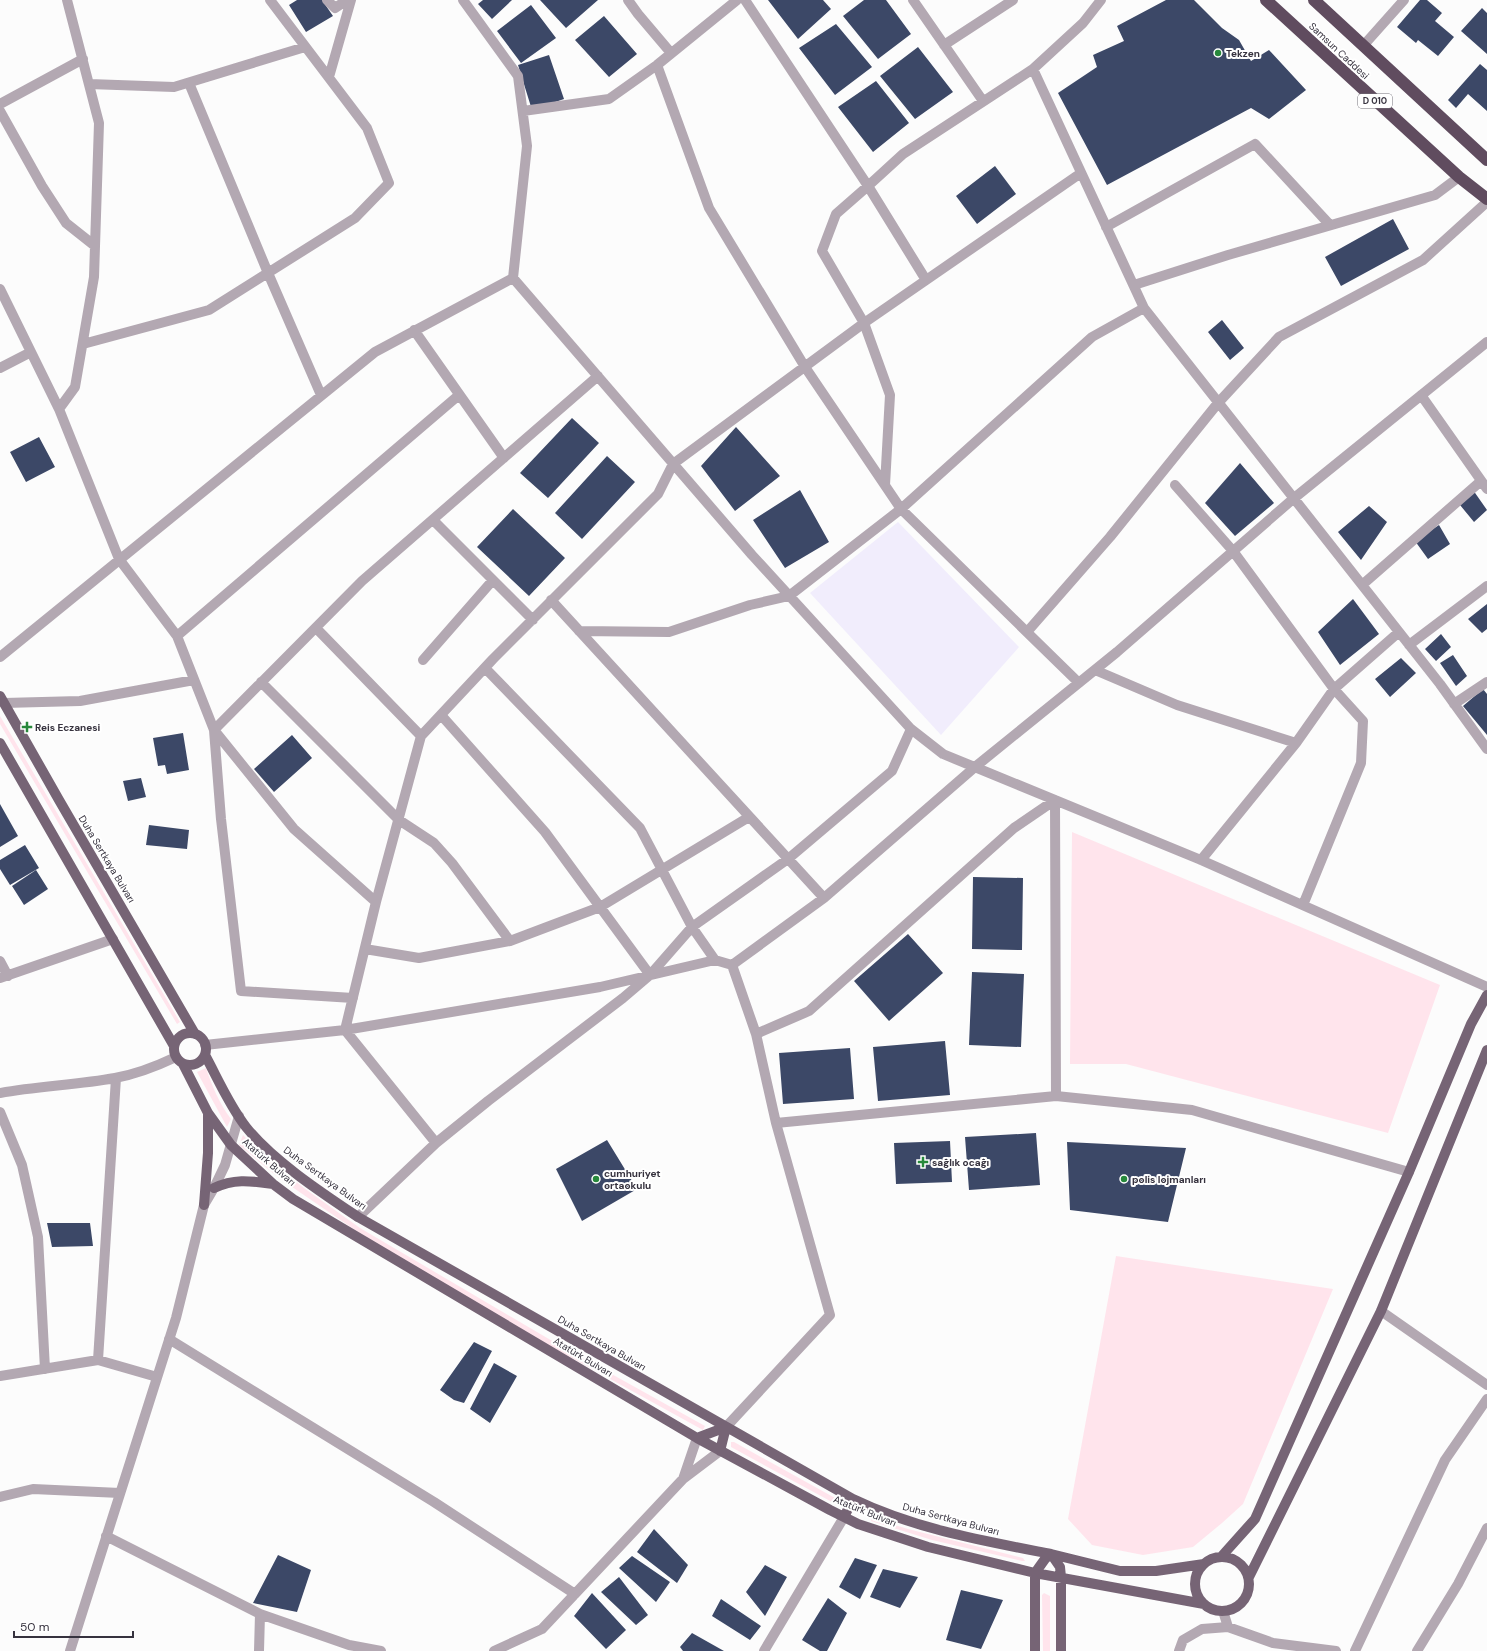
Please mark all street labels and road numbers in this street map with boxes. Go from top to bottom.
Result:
street label: Samsun Caddesi [1306,20,1372,82]
road number: D 010 [1358,94,1392,108]
street label: Duha Sertkaya Bulvarı [76,813,138,905]
street label: Atatürk Bulvarı [240,1135,298,1189]
street label: Duha Sertkaya Bulvarı [281,1143,369,1213]
street label: Duha Sertkaya Bulvarı [556,1312,648,1374]
street label: Atatürk Bulvarı [551,1334,615,1380]
street label: Atatürk Bulvarı [832,1492,898,1530]
street label: Duha Sertkaya Bulvarı [901,1500,1001,1538]

